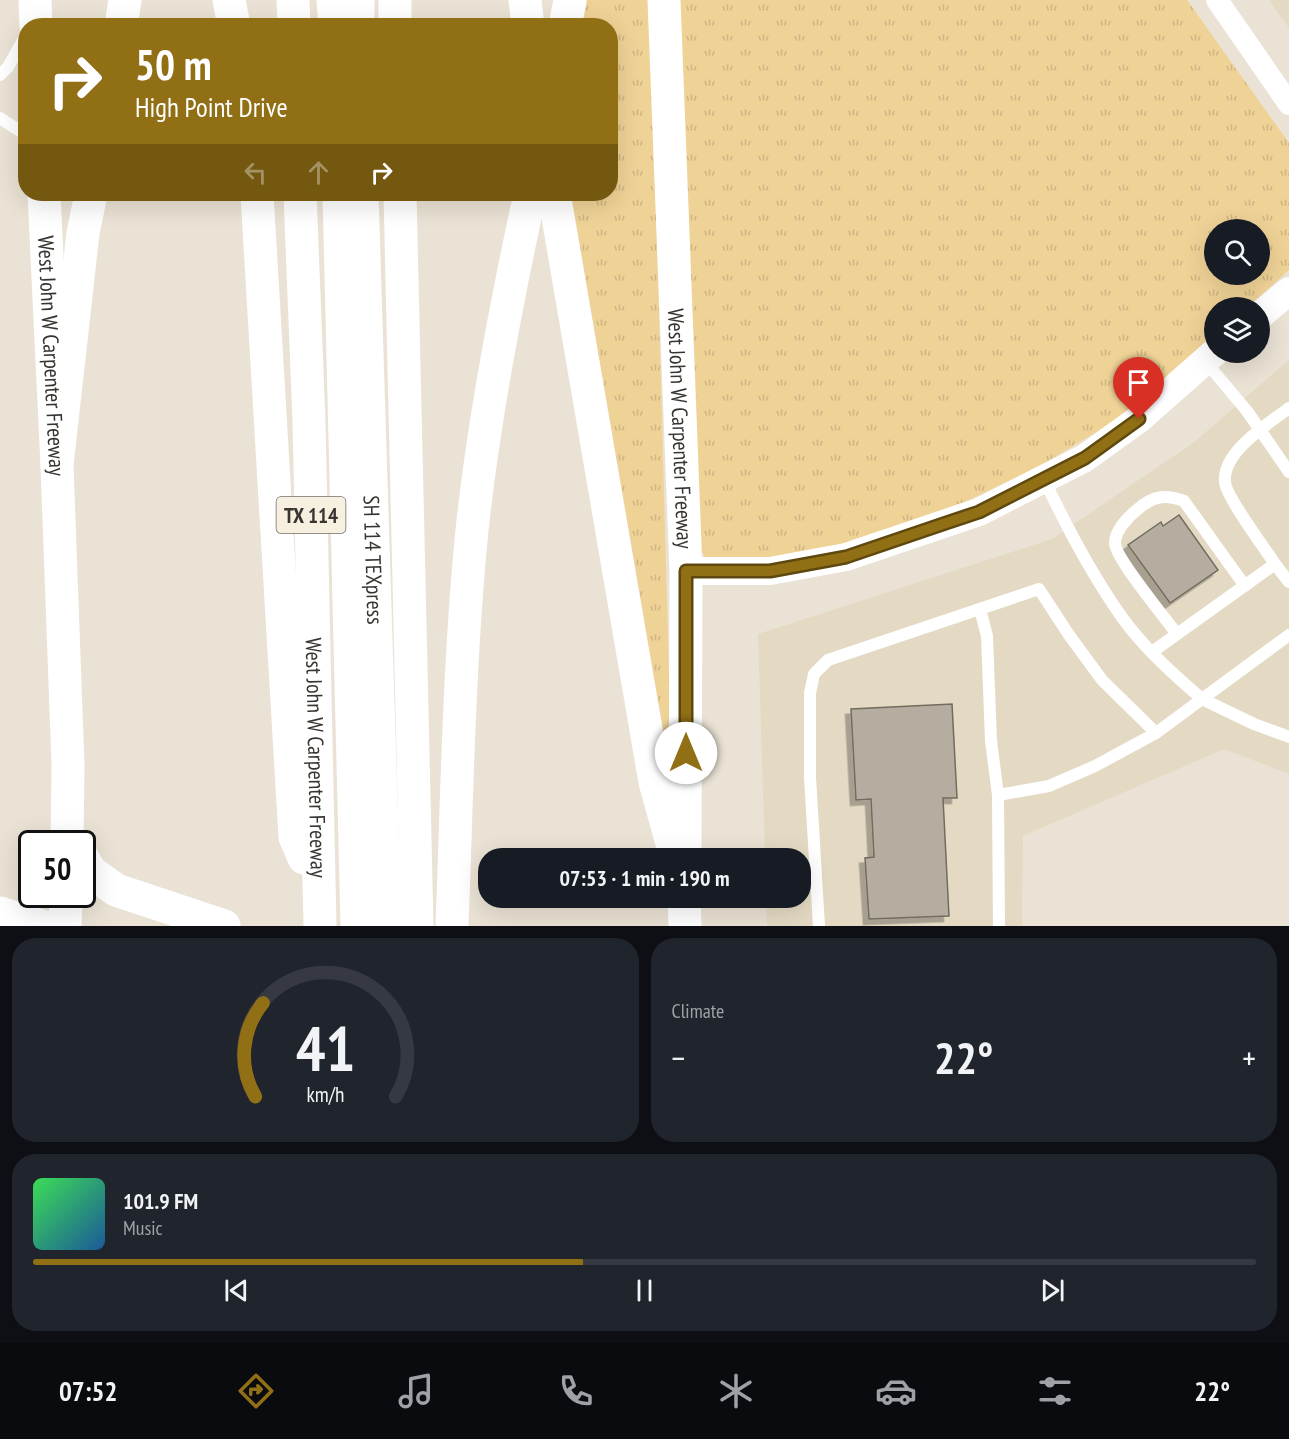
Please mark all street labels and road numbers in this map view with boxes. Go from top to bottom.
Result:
street label: West John W Carpenter Freeway [32,235,71,477]
street label: West John W Carpenter Freeway [662,308,699,550]
street label: SH 114 TEXpress [357,495,390,625]
road number: TX 114 [276,497,346,533]
street label: West John W Carpenter Freeway [300,637,333,879]

